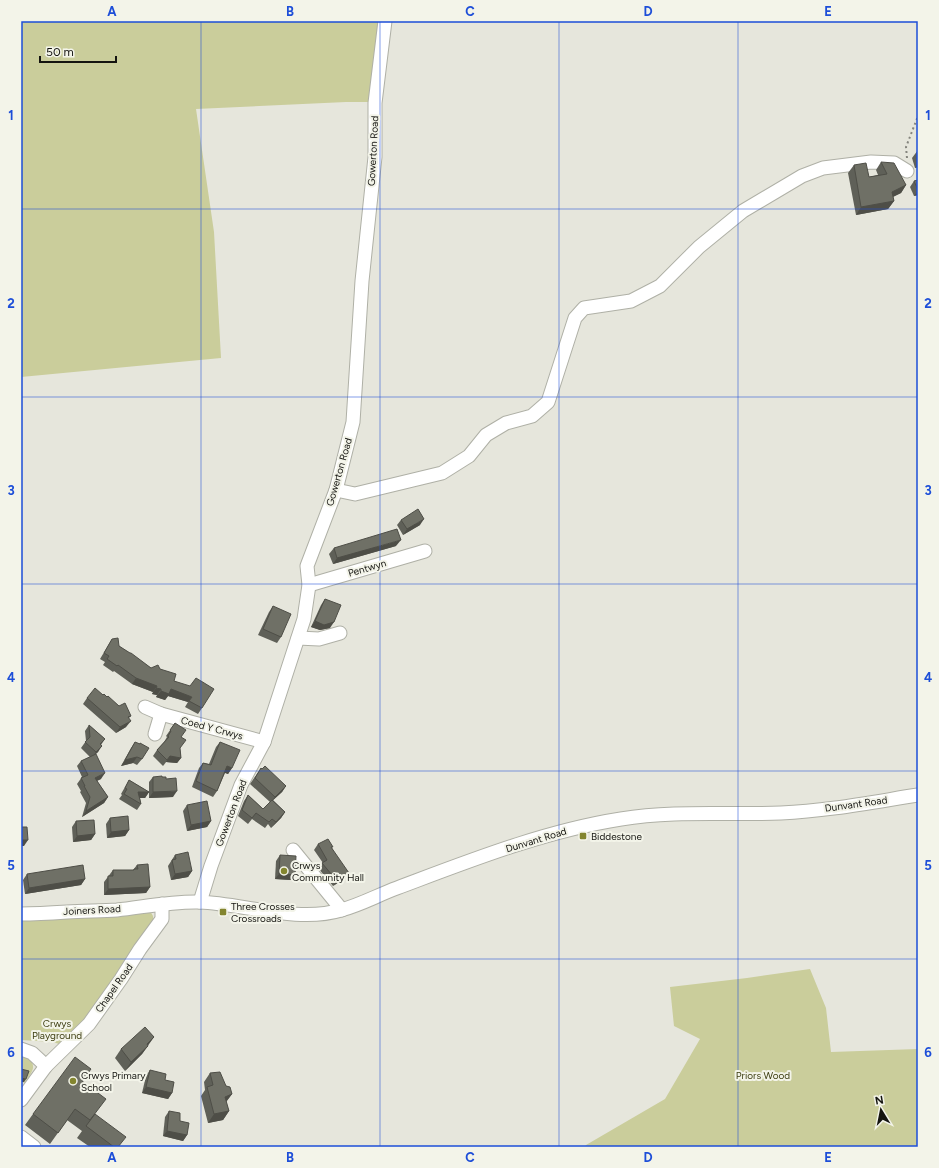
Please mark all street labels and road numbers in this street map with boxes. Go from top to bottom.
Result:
street label: Gowerton Road [365,115,381,187]
street label: Gowerton Road [323,436,355,508]
street label: Pentwyn [346,556,388,580]
street label: Coed Y Crwys [180,713,245,743]
street label: Gowerton Road [212,778,250,848]
street label: Dunvant Road [824,793,888,815]
street label: Dunvant Road [504,825,568,855]
street label: Joiners Road [63,902,121,918]
street label: Chapel Road [92,961,136,1015]

